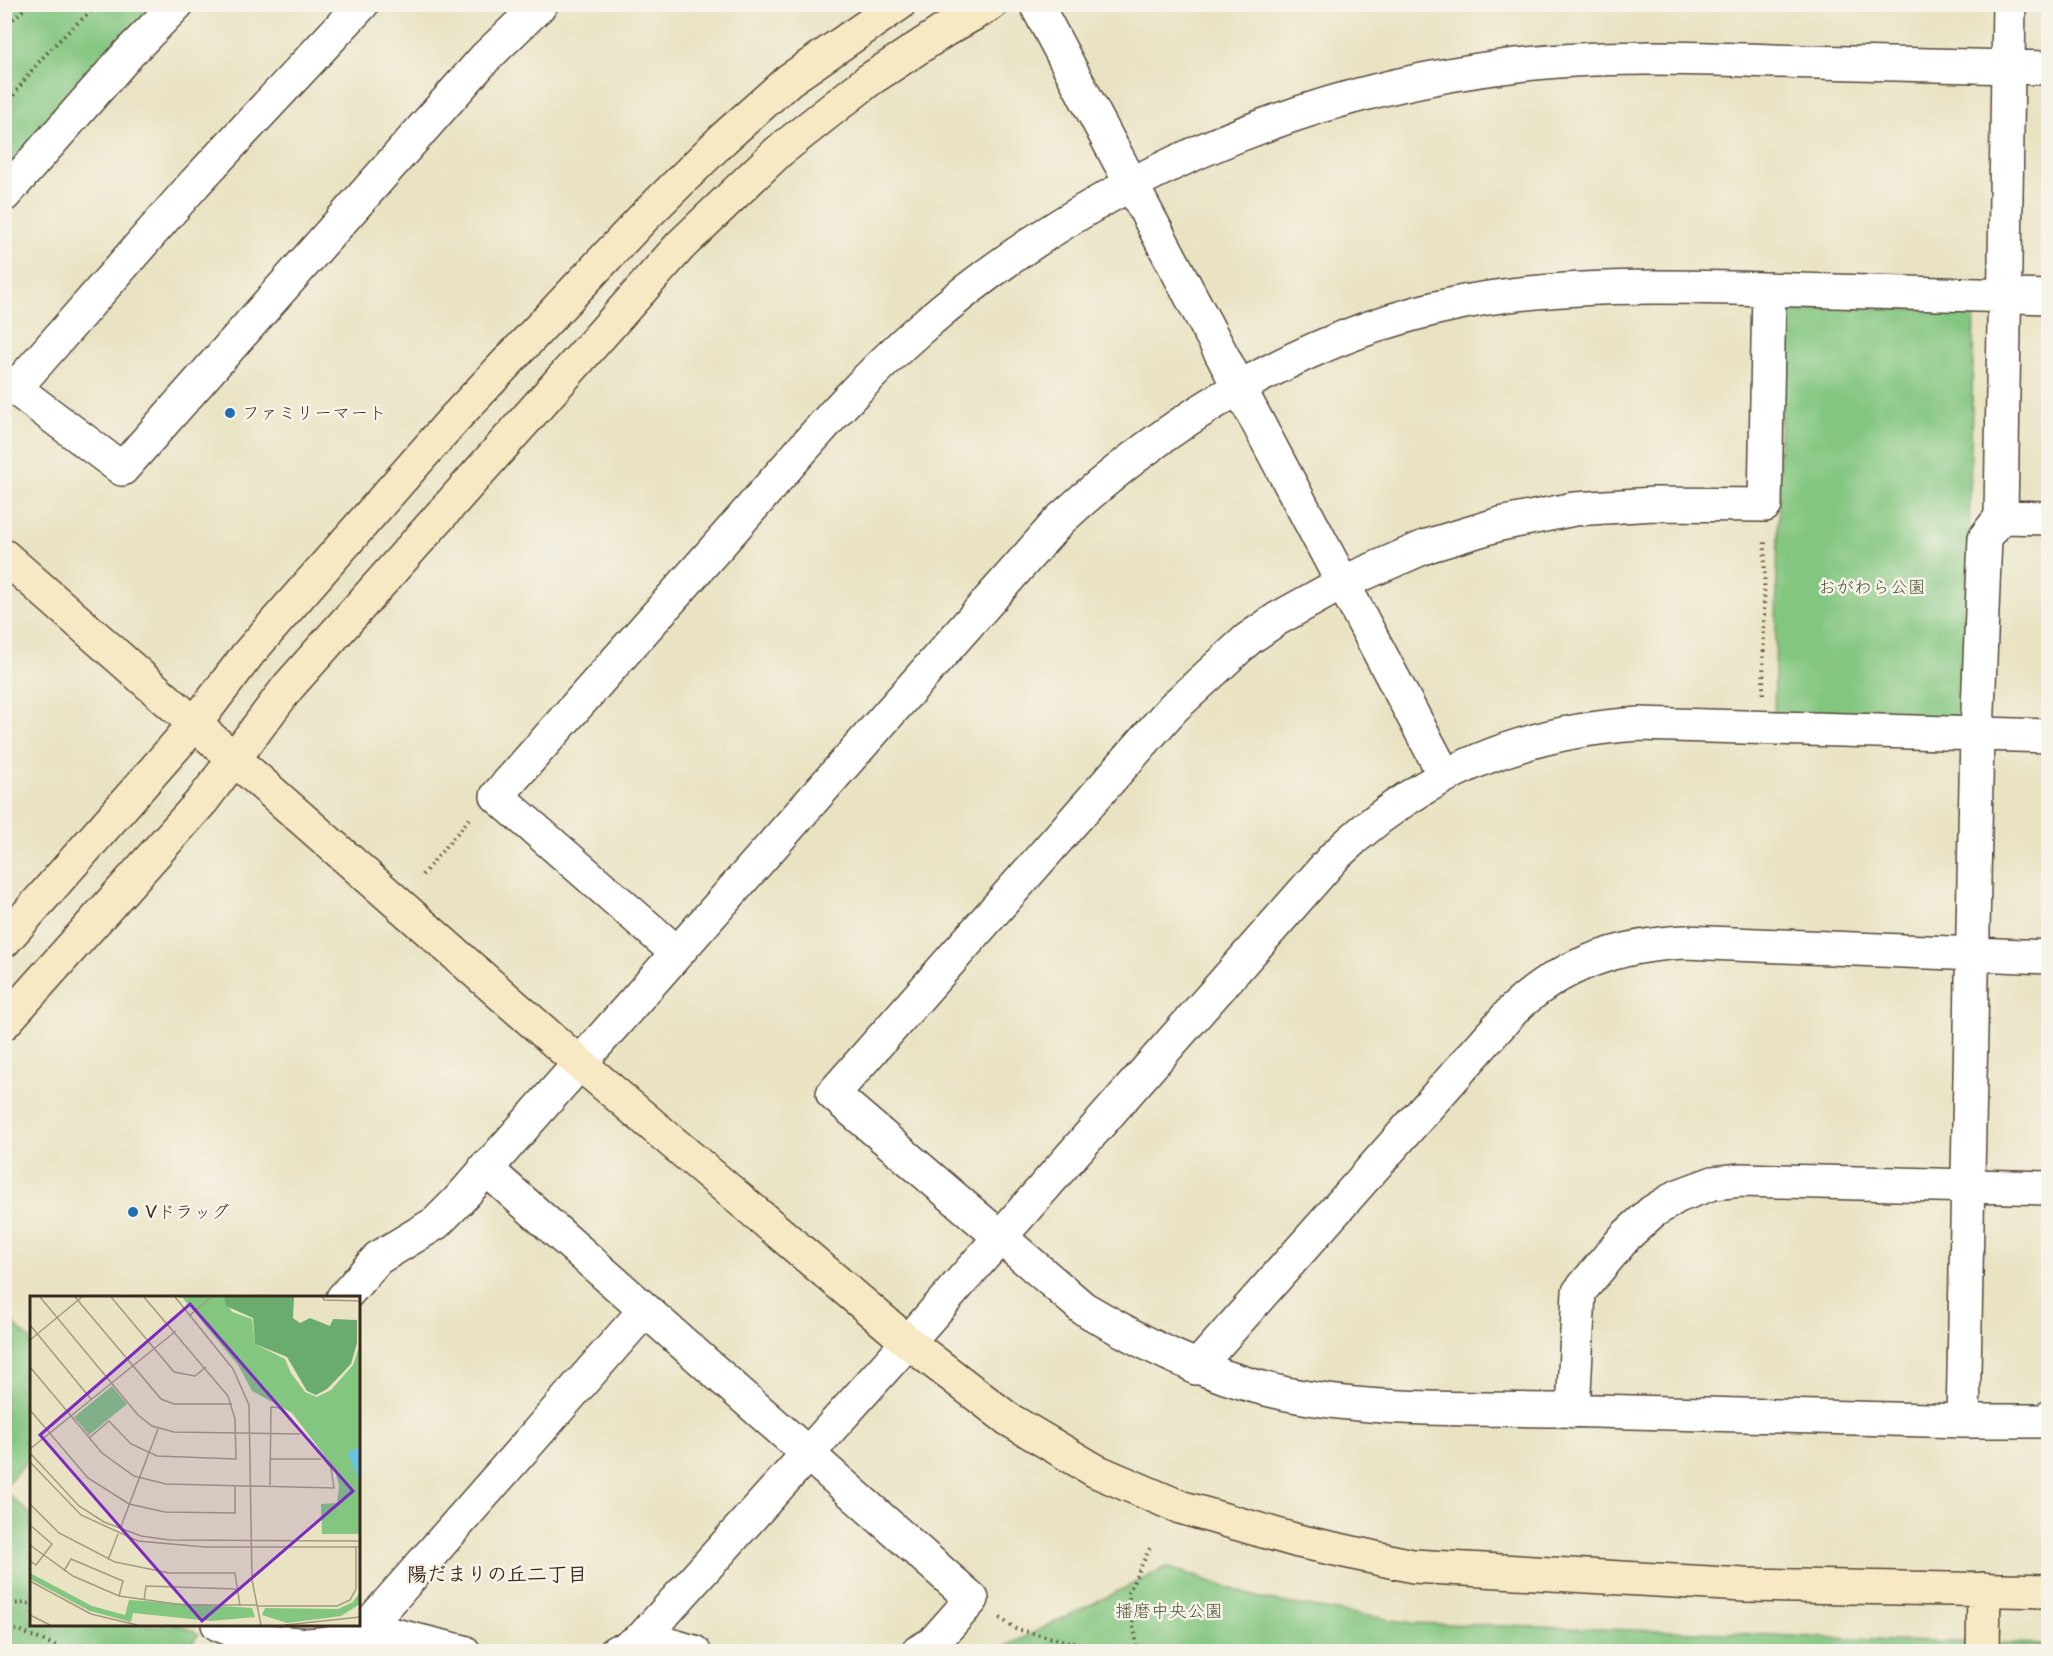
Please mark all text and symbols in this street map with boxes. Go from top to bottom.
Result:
place label: ファミリーマート [242,401,386,425]
marker: ファミリーマート [223,406,237,420]
park label: おがわら公園 [1818,575,1926,599]
place label: Vドラッグ [145,1200,229,1224]
marker: Vドラッグ [126,1205,140,1219]
inset map [30,1296,360,1626]
district label: 陽だまりの丘二丁目 [407,1561,587,1587]
park label: 播磨中央公園 [1115,1599,1223,1623]

